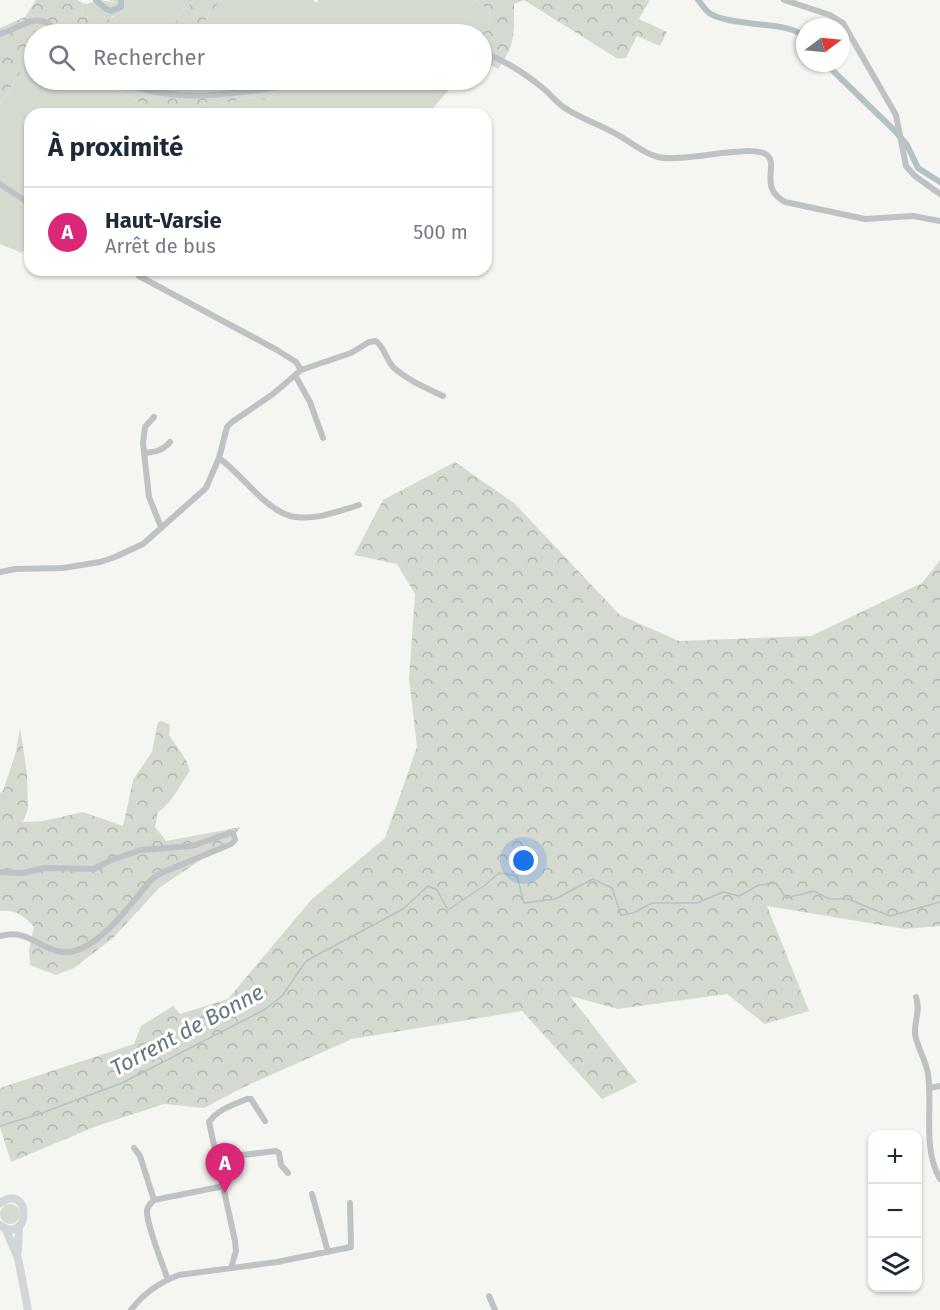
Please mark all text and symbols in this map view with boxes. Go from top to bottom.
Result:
north arrow [796,18,850,72]
search box [24,24,492,90]
icon: search [45,41,78,74]
text: Rechercher [93,44,205,71]
text: À proximité [48,132,183,163]
text: Haut-Varsie [105,207,222,234]
text: A [62,220,73,244]
text: 500 m [413,220,468,244]
text: Arrêt de bus [105,234,216,258]
your location [509,846,538,875]
water label: Torrent de Bonne [106,978,268,1082]
map controls [868,1130,922,1292]
button: + [868,1130,922,1184]
pin: A [206,1144,244,1193]
button: − [868,1184,922,1238]
button: layers [868,1238,922,1292]

